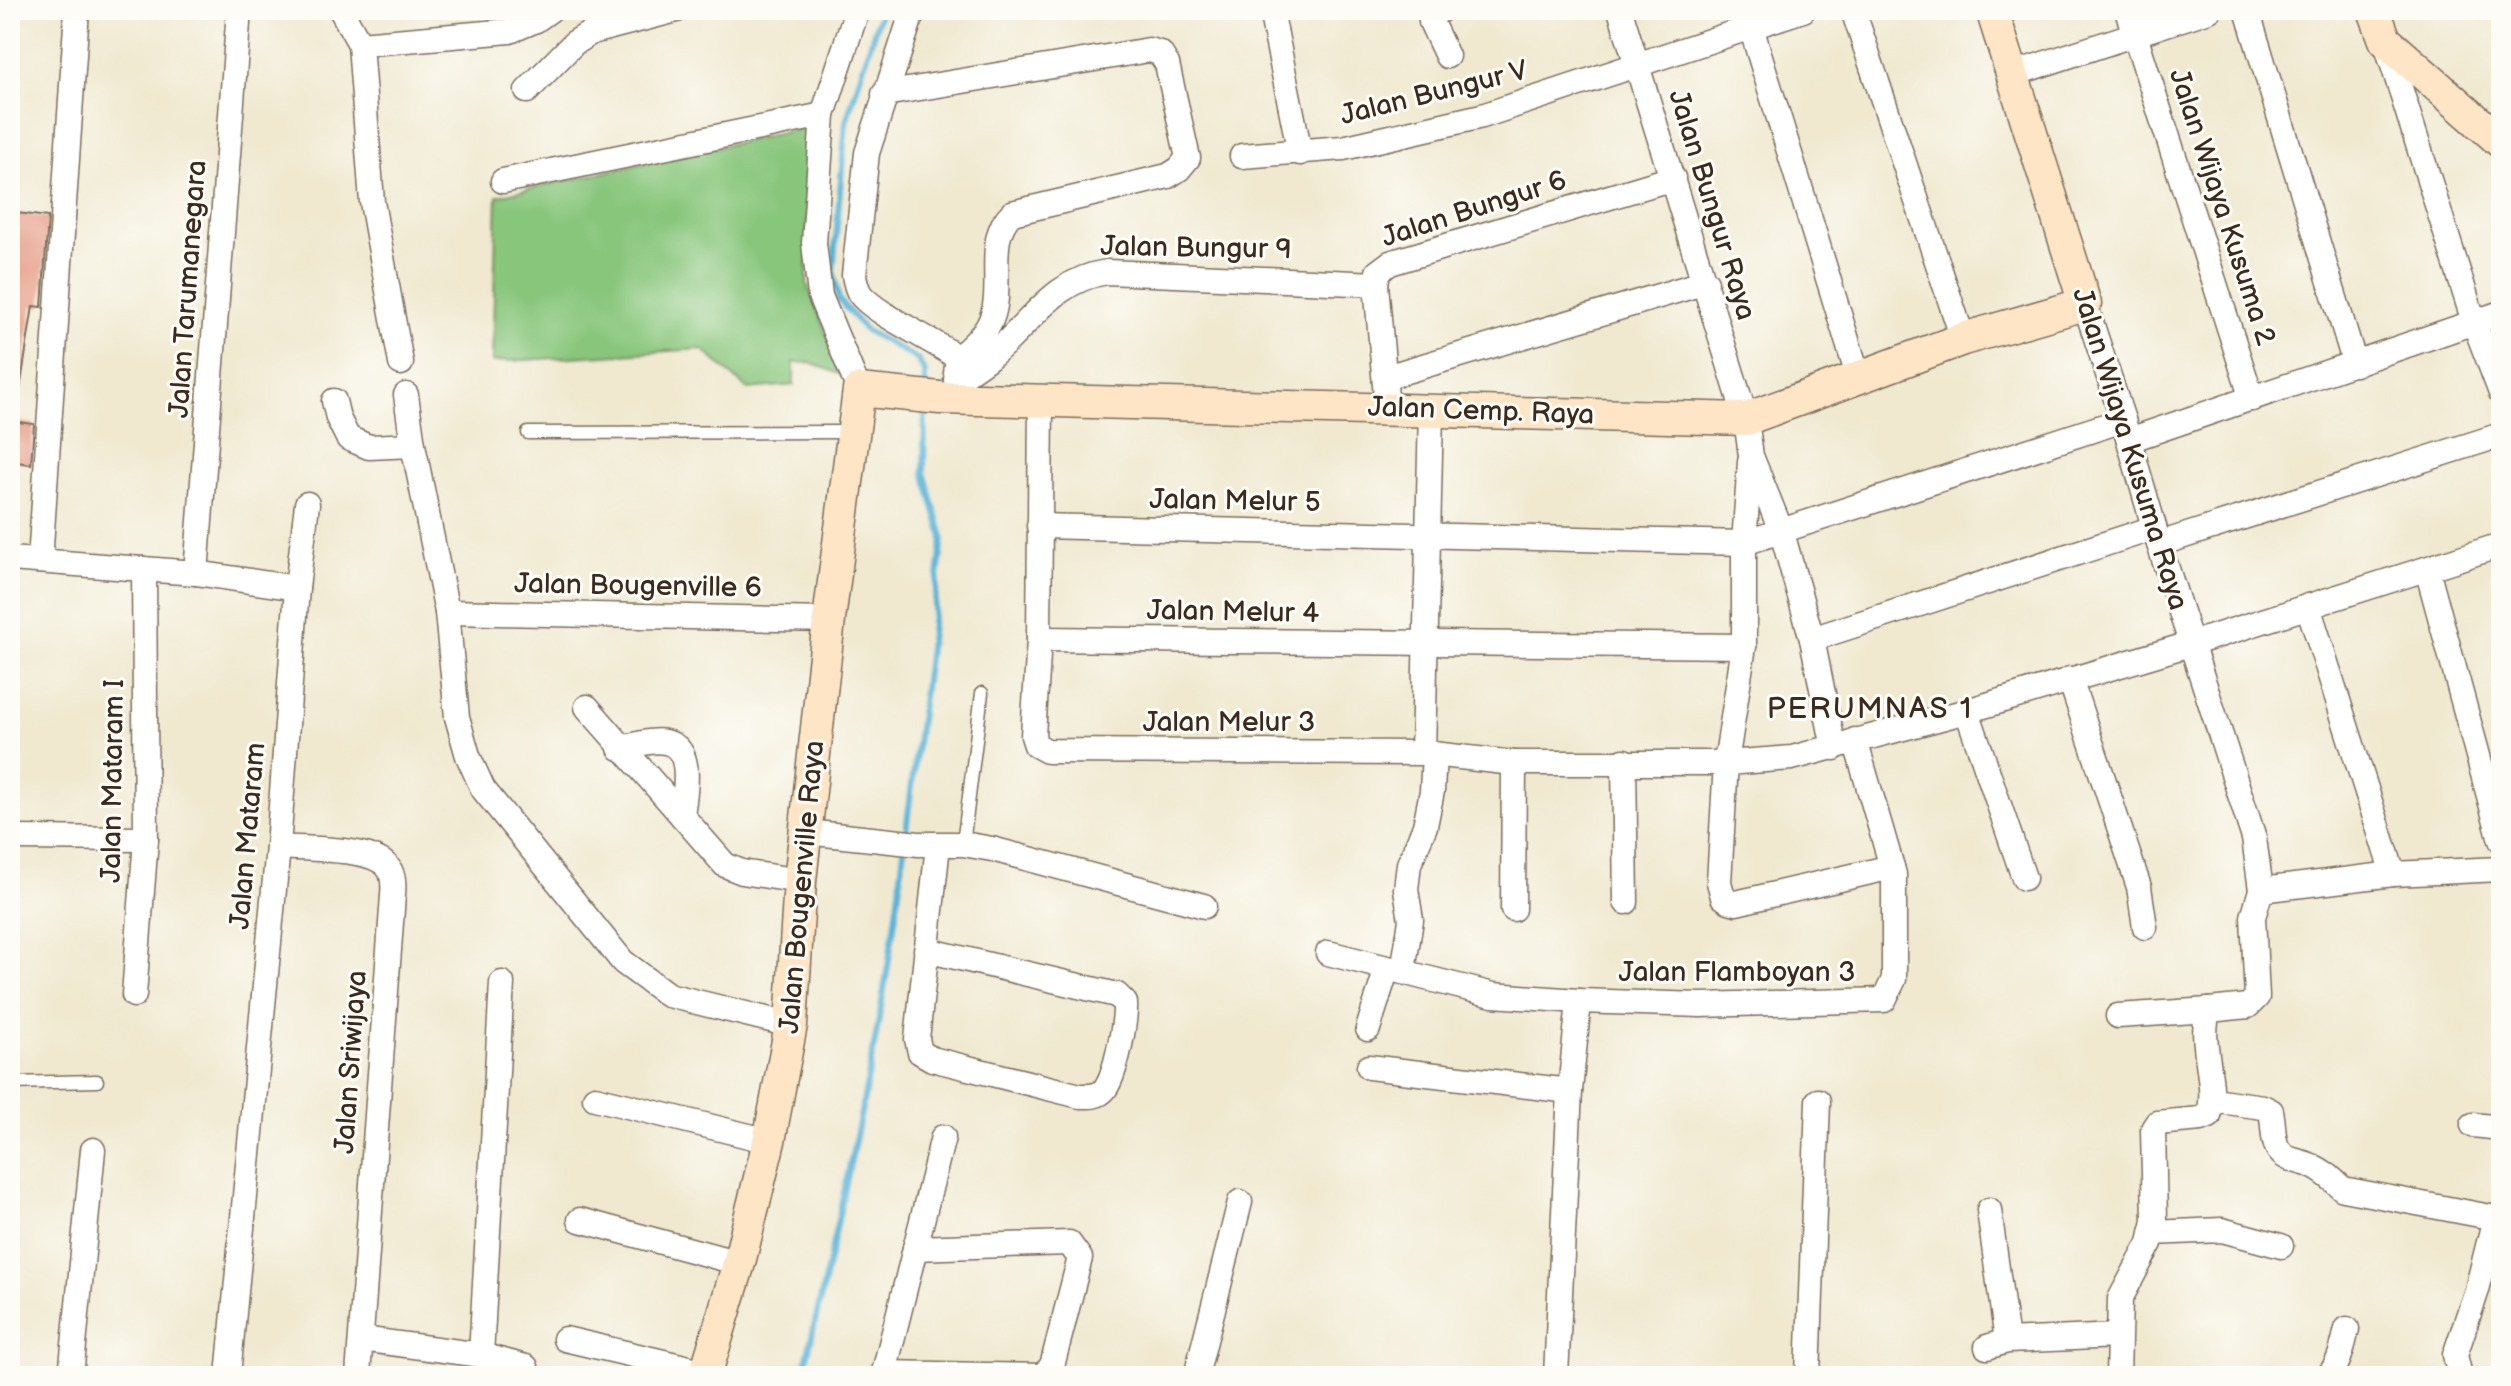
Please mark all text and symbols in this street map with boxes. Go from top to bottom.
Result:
street label: Jalan Bungur V [1337,54,1531,132]
street label: Jalan Wijaya Kusuma 2 [2162,65,2282,350]
street label: Jalan Bungur Raya [1661,86,1763,324]
street label: Jalan Tarumanegara [163,159,213,419]
street label: Jalan Bungur 6 [1377,164,1571,254]
street label: Jalan Bungur 9 [1100,230,1292,266]
street label: Jalan Wijaya Kusuma Raya [2065,284,2195,614]
street label: Jalan Cemp. Raya [1367,391,1595,431]
street label: Jalan Melur 5 [1149,483,1321,519]
street label: Jalan Bougenville 6 [514,567,762,605]
street label: Jalan Melur 4 [1146,594,1320,630]
street label: Jalan Mataram I [95,679,131,883]
district label: PERUMNAS 1 [1767,691,1973,727]
street label: Jalan Melur 3 [1143,706,1315,739]
street label: Jalan Bougenville Raya [773,739,831,1035]
street label: Jalan Mataram [223,741,273,931]
street label: Jalan Flamboyan 3 [1619,956,1855,989]
street label: Jalan Sriwijaya [328,969,374,1155]

